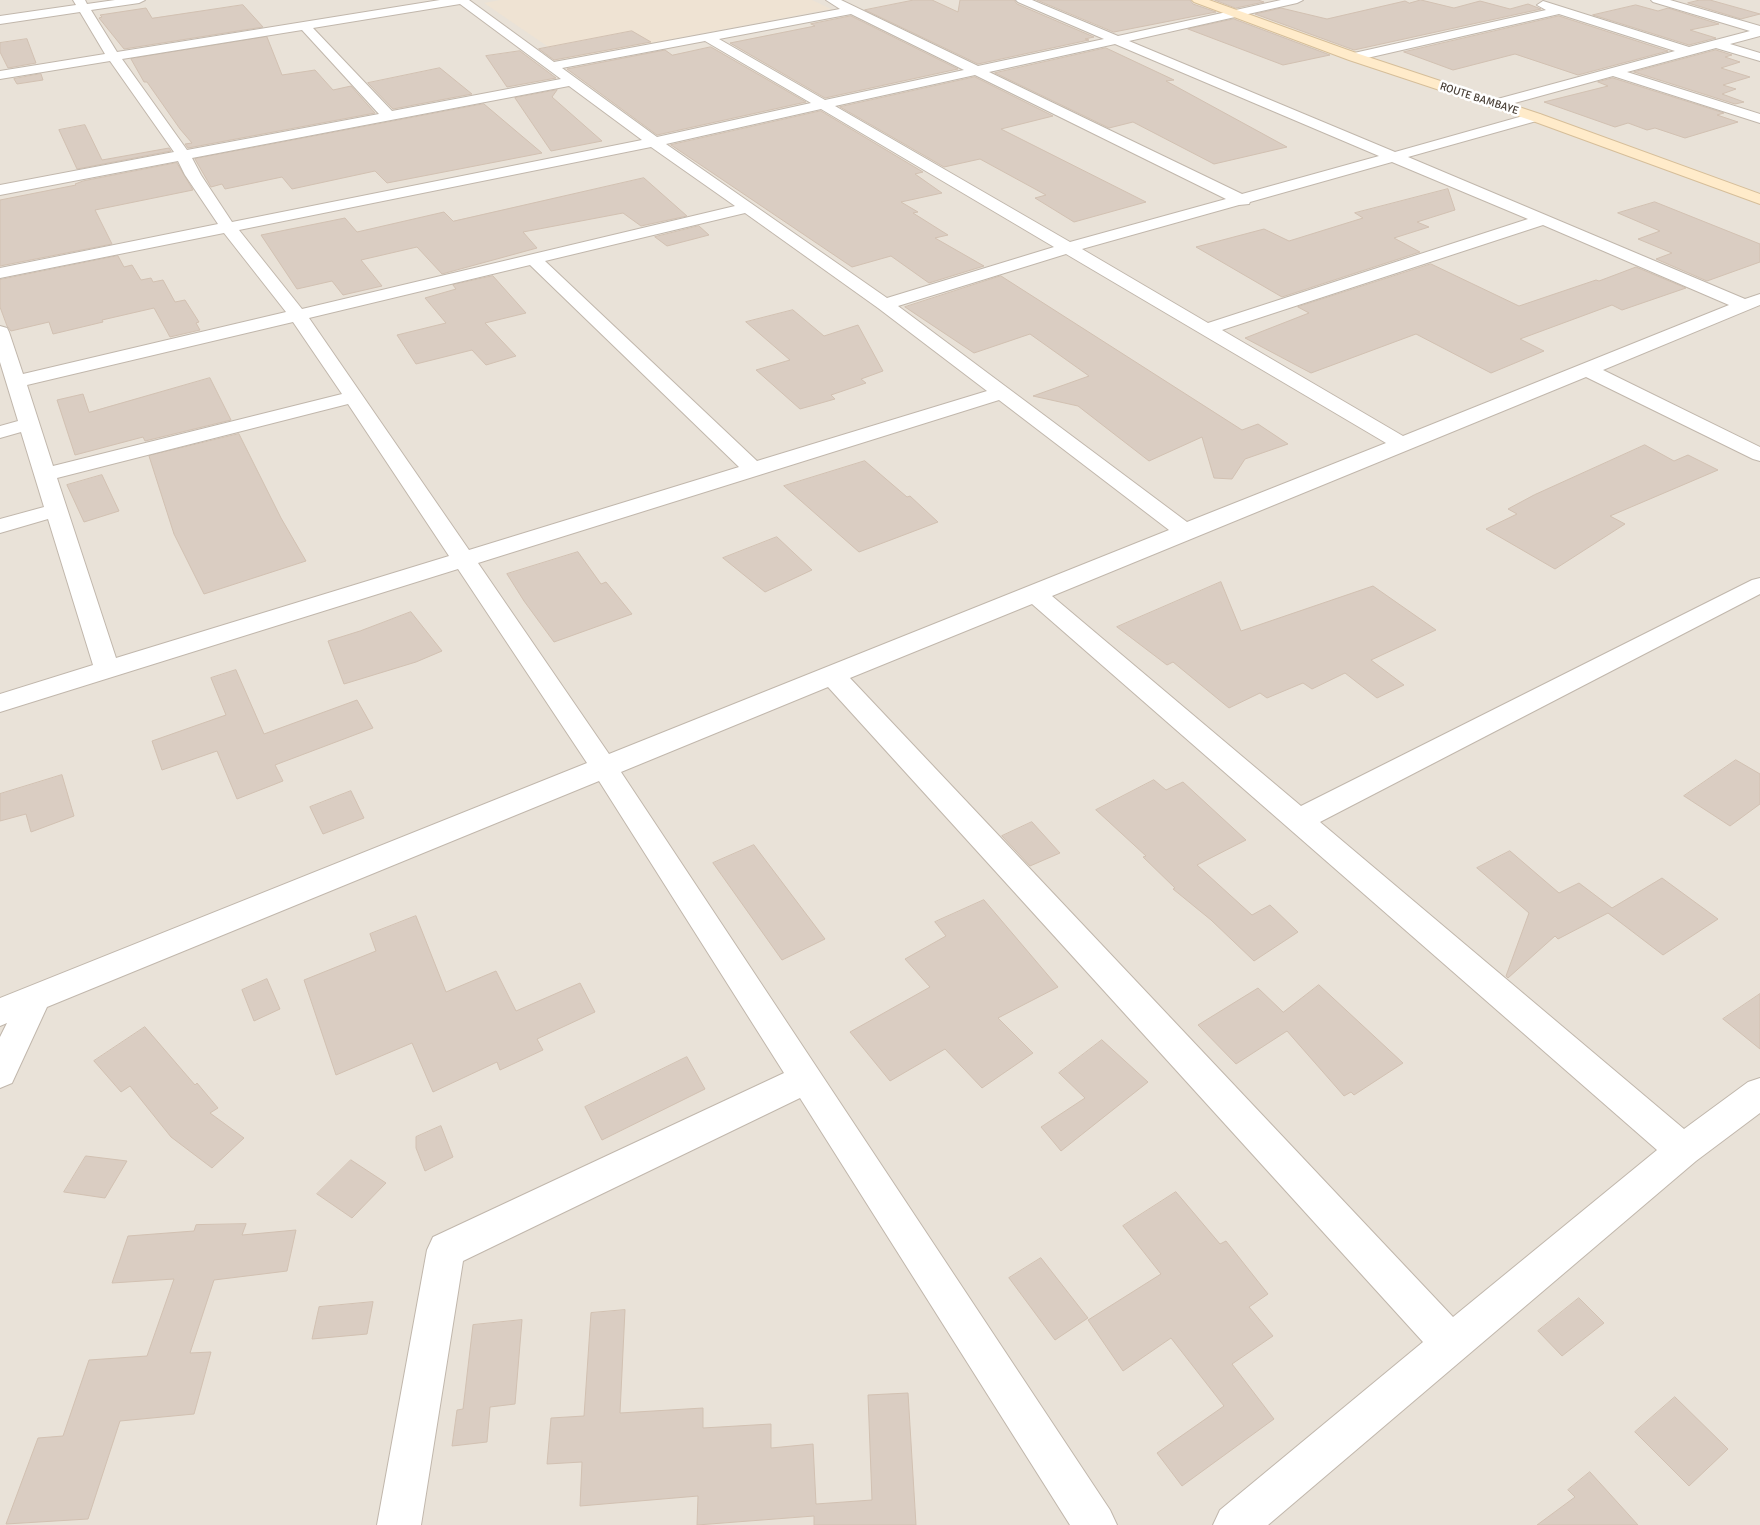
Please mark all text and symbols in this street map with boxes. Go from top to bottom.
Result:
street label: ROUTE BAMBAYE [1438,80,1520,118]

